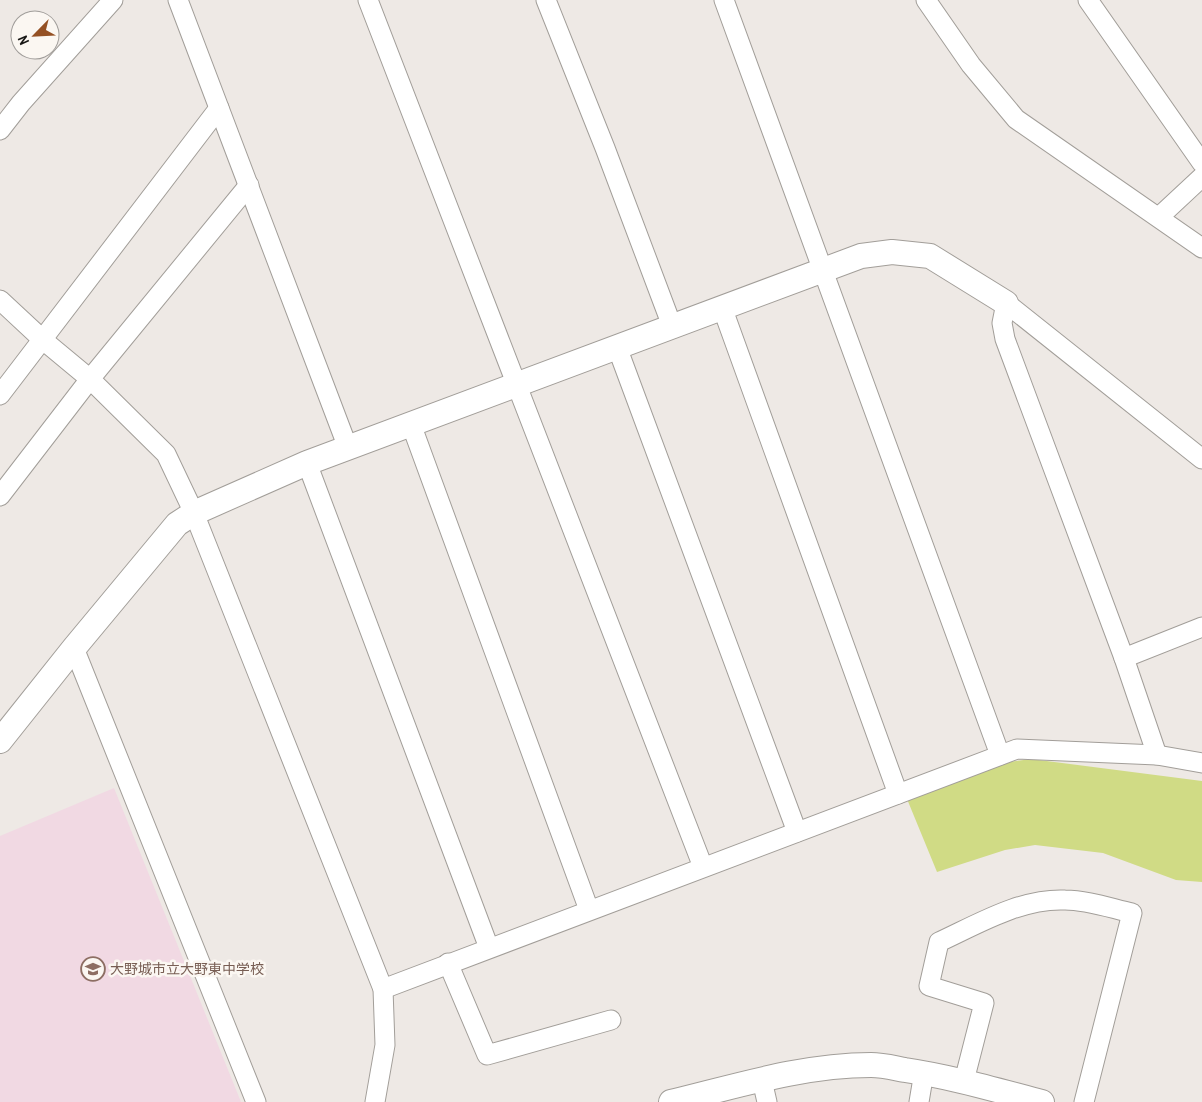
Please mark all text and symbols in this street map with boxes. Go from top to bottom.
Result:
north arrow [10,10,60,60]
text: N [13,33,33,48]
school or university icon: 大野城市立大野東中学校 [80,956,106,982]
place label: 大野城市立大野東中学校 [110,960,264,978]

